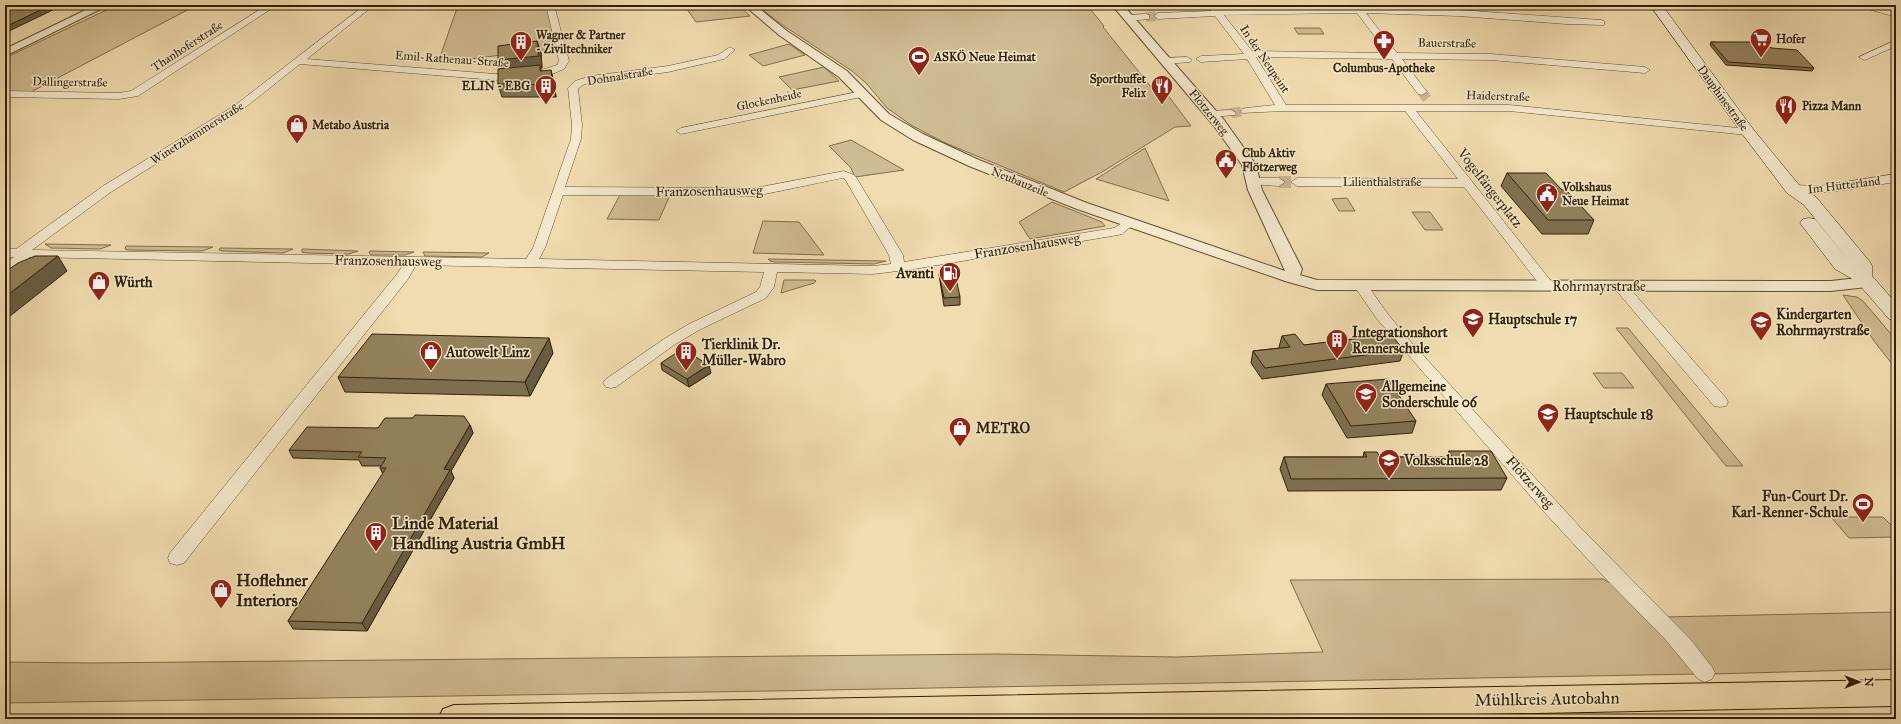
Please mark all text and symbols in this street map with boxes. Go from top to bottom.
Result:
street label: Thanhoferstraße [149,18,225,74]
street label: In der Neupeint [1237,22,1293,96]
supermarket icon: Hofer [1748,26,1774,59]
place label: Wagner & Partner - Ziviltechniker [536,28,626,56]
pharmacy icon: Columbus-Apotheke [1371,28,1397,61]
building icon: Wagner & Partner - Ziviltechniker [508,29,534,62]
place label: Hofer [1776,32,1806,46]
street label: Bauerstraße [1418,35,1476,51]
sports icon: ASKÖ Neue Heimat [906,44,932,77]
street label: Emil-Rathenau-Straße [394,48,510,70]
place label: ASKÖ Neue Heimat [933,49,1037,64]
place label: Columbus-Apotheke [1333,61,1435,76]
street label: Dauphinestraße [1694,62,1752,134]
street label: Dohnalstraße [586,64,654,88]
place label: Sportbuffet Felix [1090,72,1147,100]
building icon: ELIN - EBG [533,73,559,106]
restaurant icon: Sportbuffet Felix [1149,73,1175,106]
street label: Dallingerstraße [32,74,108,91]
place label: ELIN - EBG [462,79,530,93]
street label: Glockenheide [735,86,803,114]
street label: Flötzerweg [1186,86,1232,139]
street label: Haiderstraße [1466,88,1530,104]
restaurant icon: Pizza Mann [1773,93,1799,126]
street label: Winetzhammerstraße [148,99,246,167]
place label: Pizza Mann [1802,99,1862,113]
shop icon: Metabo Austria [284,112,310,145]
place label: Metabo Austria [312,118,390,132]
street label: Vogelfängerplatz [1453,144,1527,231]
place label: Club Aktiv Flötzerweg [1242,146,1297,175]
public building icon: Club Aktiv Flötzerweg [1213,147,1239,180]
street label: Neubauzeile [989,164,1051,200]
street label: Im Hütterland [1807,174,1881,196]
street label: Lilienthalstraße [1343,175,1421,189]
place label: Volkshaus Neue Heimat [1561,180,1630,208]
public building icon: Volkshaus Neue Heimat [1534,181,1560,214]
street label: Franzosenhausweg [655,182,763,200]
street label: Franzosenhausweg [973,229,1082,263]
street label: Franzosenhausweg [334,252,442,270]
fuel station icon: Avanti [937,260,963,293]
place label: Avanti [895,265,934,282]
shop icon: Würth [86,269,112,302]
place label: Würth [114,274,153,291]
street label: Rohrmayrstraße [1552,278,1646,295]
school or university icon: Hauptschule 17 [1460,306,1486,339]
place label: Kindergarten Rohrmayrstraße [1776,306,1870,340]
school or university icon: Kindergarten Rohrmayrstraße [1748,309,1774,342]
place label: Hauptschule 17 [1488,311,1578,329]
place label: Integrationshort Rennerschule [1352,324,1448,357]
building icon: Integrationshort Rennerschule [1324,327,1350,360]
place label: Tierklinik Dr. Müller-Wabro [701,336,786,369]
shop icon: Autowelt Linz [418,339,444,372]
building icon: Tierklinik Dr. Müller-Wabro [673,339,699,372]
place label: Autowelt Linz [445,344,530,361]
place label: Allgemeine Sonderschule 06 [1381,378,1478,411]
school or university icon: Allgemeine Sonderschule 06 [1353,381,1379,414]
school or university icon: Hauptschule 18 [1535,401,1561,434]
place label: Hauptschule 18 [1564,406,1653,424]
shop icon: METRO [947,415,973,448]
place label: METRO [976,420,1031,437]
school or university icon: Volksschule 28 [1376,447,1402,480]
place label: Volksschule 28 [1403,452,1488,469]
street label: Flötzerweg [1502,453,1558,512]
place label: Fun-Court Dr. Karl-Renner-Schule [1731,488,1848,521]
sports icon: Fun-Court Dr. Karl-Renner-Schule [1850,491,1876,524]
place label: Linde Material Handling Austria GmbH [392,513,566,554]
building icon: Linde Material Handling Austria GmbH [363,520,389,553]
place label: Hoflehner Interiors [236,570,309,611]
shop icon: Hoflehner Interiors [208,577,234,610]
north arrow [1839,662,1879,702]
text: N [1862,677,1875,687]
street label: Mühlkreis Autobahn [1474,687,1620,711]

